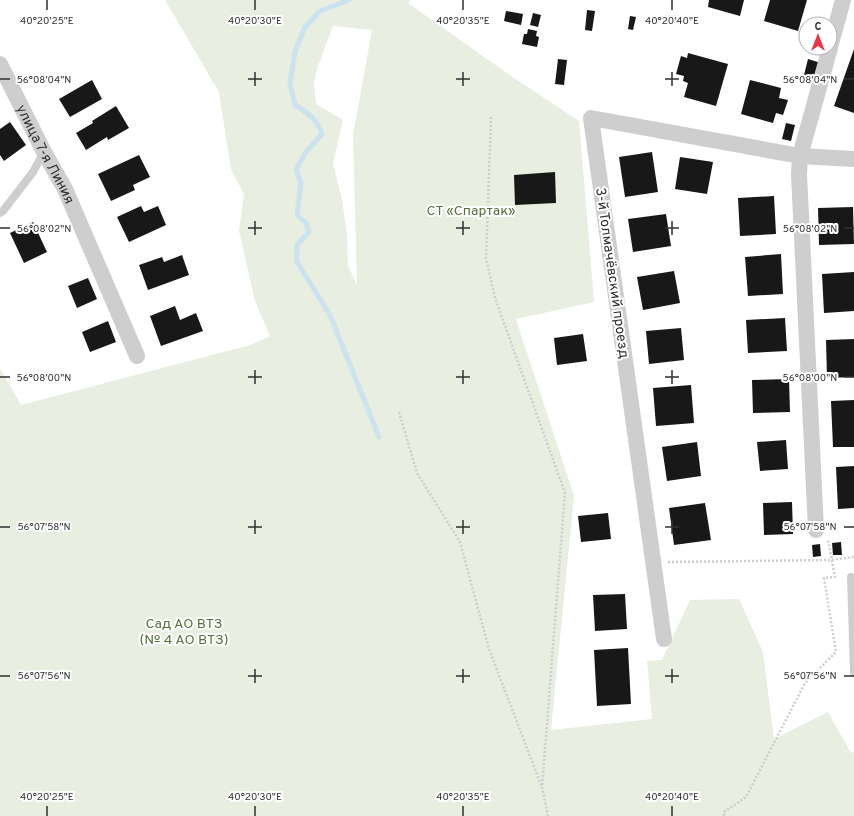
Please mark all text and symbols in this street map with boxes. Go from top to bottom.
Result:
text: 40°20'25"E [20,15,74,28]
text: 40°20'30"E [228,15,282,28]
text: 40°20'35"E [436,15,490,28]
text: 40°20'40"E [645,15,699,28]
north arrow [798,16,838,56]
text: С [814,20,822,34]
text: 56°08'04"N [17,74,71,87]
text: 56°08'04"N [783,74,837,87]
street label: улица 7-я Линия [12,102,77,207]
street label: 3-й Толмачёвский проезд [591,187,632,360]
park label: СТ «Спартак» [427,203,515,220]
text: 56°08'02"N [17,223,71,236]
text: 56°08'02"N [783,223,837,236]
text: 56°08'00"N [17,372,71,385]
text: 56°08'00"N [783,372,837,385]
text: 56°07'58"N [17,521,71,534]
text: 56°07'58"N [783,521,837,534]
park label: Сад АО ВТЗ (№ 4 АО ВТЗ) [139,616,229,649]
text: 56°07'56"N [17,670,71,683]
text: 56°07'56"N [783,670,837,683]
text: 40°20'25"E [20,791,74,804]
text: 40°20'30"E [228,791,282,804]
text: 40°20'35"E [436,791,490,804]
text: 40°20'40"E [645,791,699,804]

